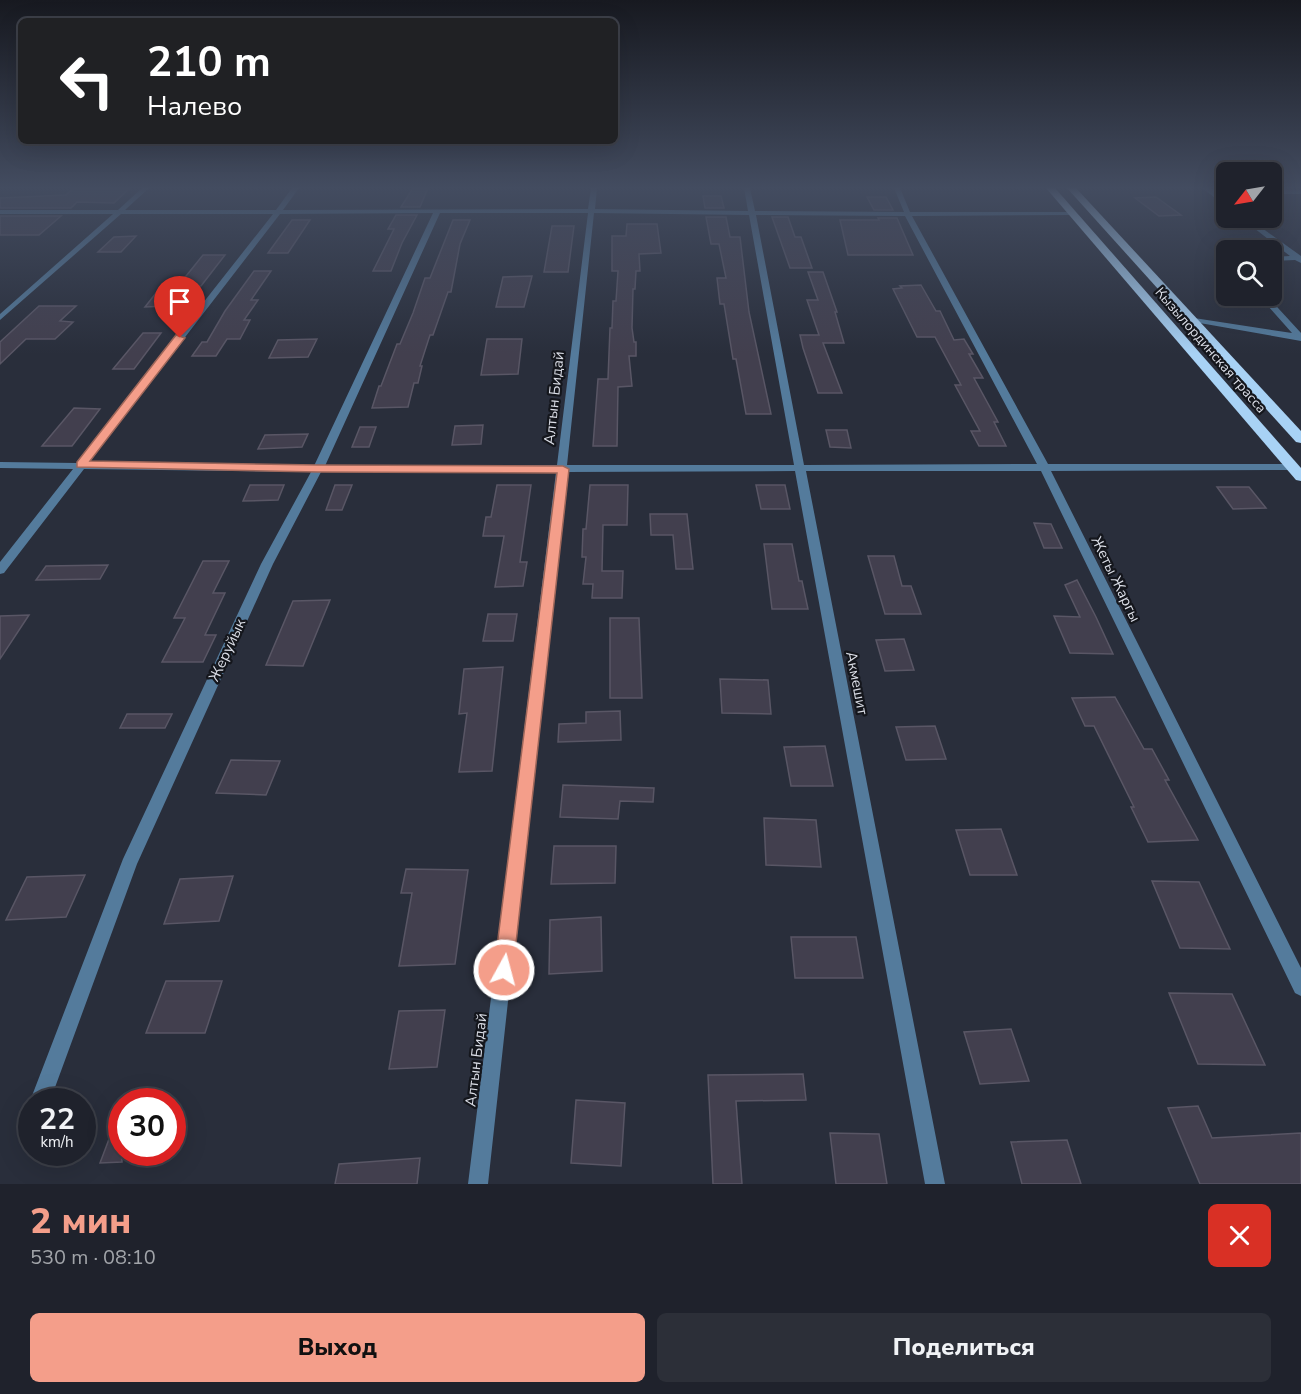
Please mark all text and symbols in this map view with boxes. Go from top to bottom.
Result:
text: 210 m [147,34,271,91]
icon: left [48,42,126,120]
text: Налево [147,88,242,125]
north arrow [1216,162,1282,228]
map controls [1216,162,1282,306]
button: search [1216,240,1282,306]
pin [154,276,205,338]
street label: Кызылординская трасса [1151,283,1271,417]
icon: arrive [163,285,196,318]
street label: Алтын Бидай [539,350,569,446]
street label: Жеты Жаргы [1087,533,1145,625]
street label: Жеруйык [204,615,250,685]
street label: Акмешит [841,650,873,717]
position arrow [472,938,536,1002]
street label: Алтын Бидай [460,1012,492,1108]
speed limit sign: 30 [108,1088,186,1166]
text: 22 [39,1099,75,1140]
text: km/h [40,1132,74,1152]
text: 2 мин [30,1197,131,1246]
button: close [1208,1204,1271,1267]
text: 530 m · 08:10 [30,1244,156,1271]
button: Выход [30,1313,645,1382]
button: Поделиться [657,1313,1271,1382]

